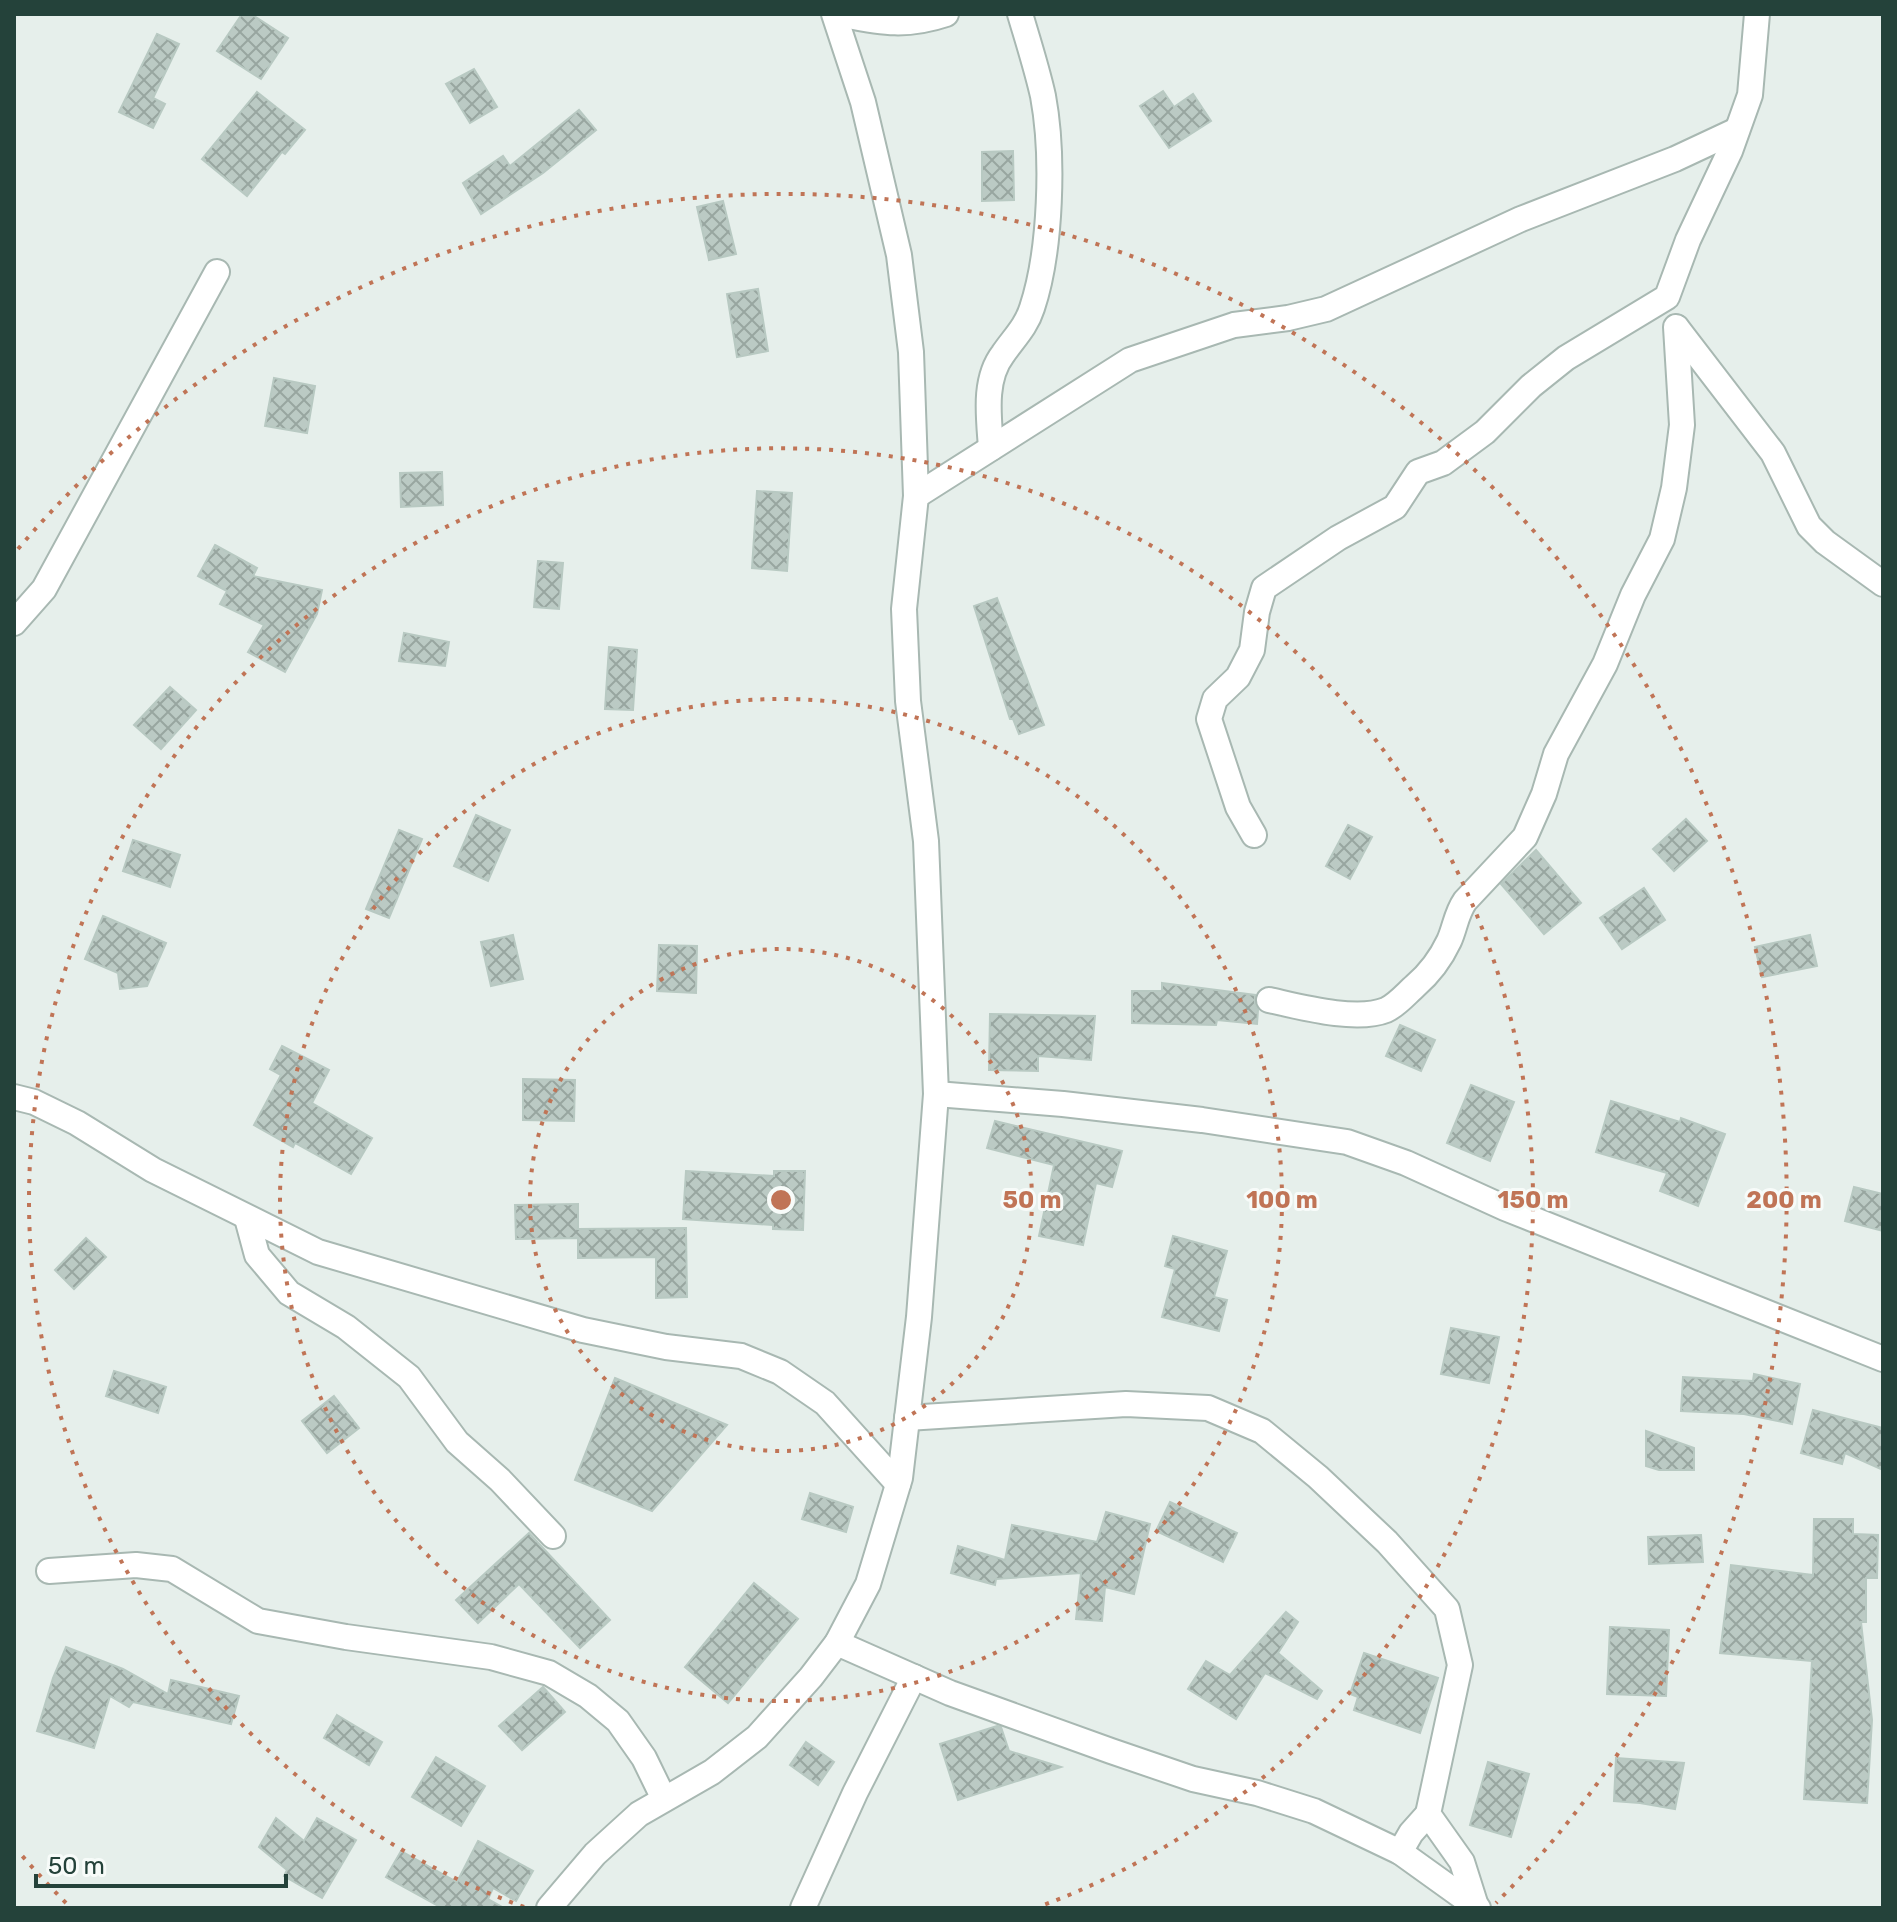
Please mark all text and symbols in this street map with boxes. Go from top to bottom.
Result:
centre of rings [767,1186,795,1214]
text: 50 m [1003,1186,1061,1214]
text: 100 m [1246,1186,1318,1214]
text: 150 m [1498,1186,1568,1214]
text: 200 m [1746,1186,1822,1214]
scale bar [36,1838,286,1888]
text: 50 m [48,1852,105,1880]

